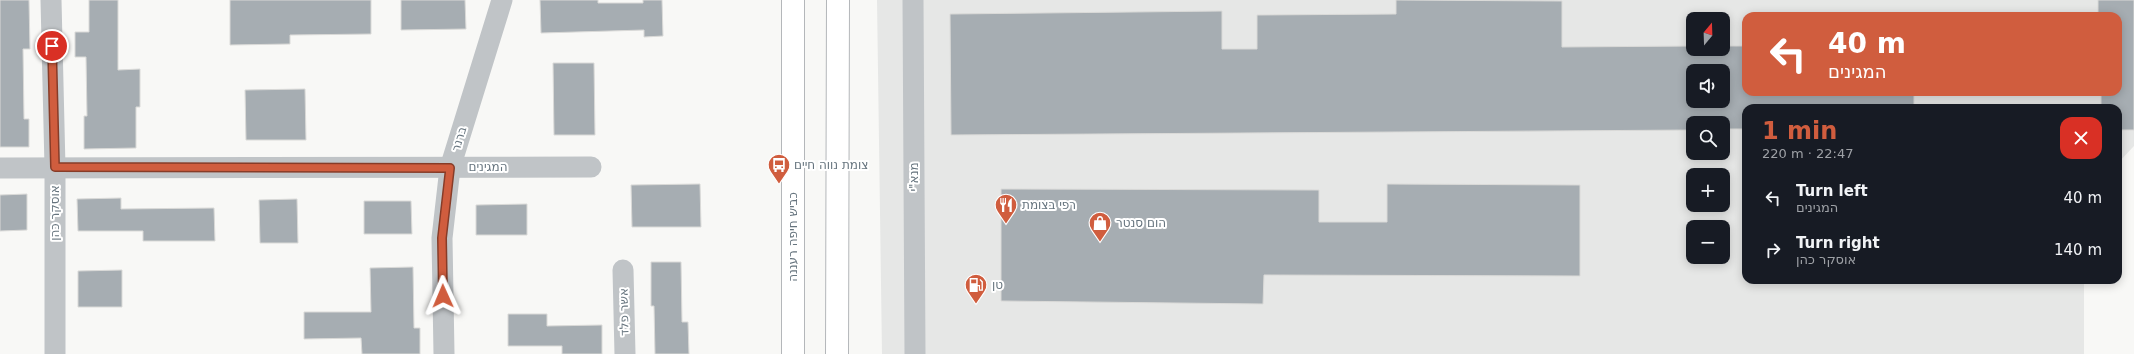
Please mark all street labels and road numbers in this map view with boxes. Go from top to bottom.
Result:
street label: ברנר [449,125,469,153]
street label: המגינים [468,160,508,174]
street label: מנא"י [907,162,921,192]
street label: אוסקר כהן [48,185,62,241]
street label: כביש חיפה רעננה [786,192,800,282]
street label: אשר פלד [617,288,631,336]

